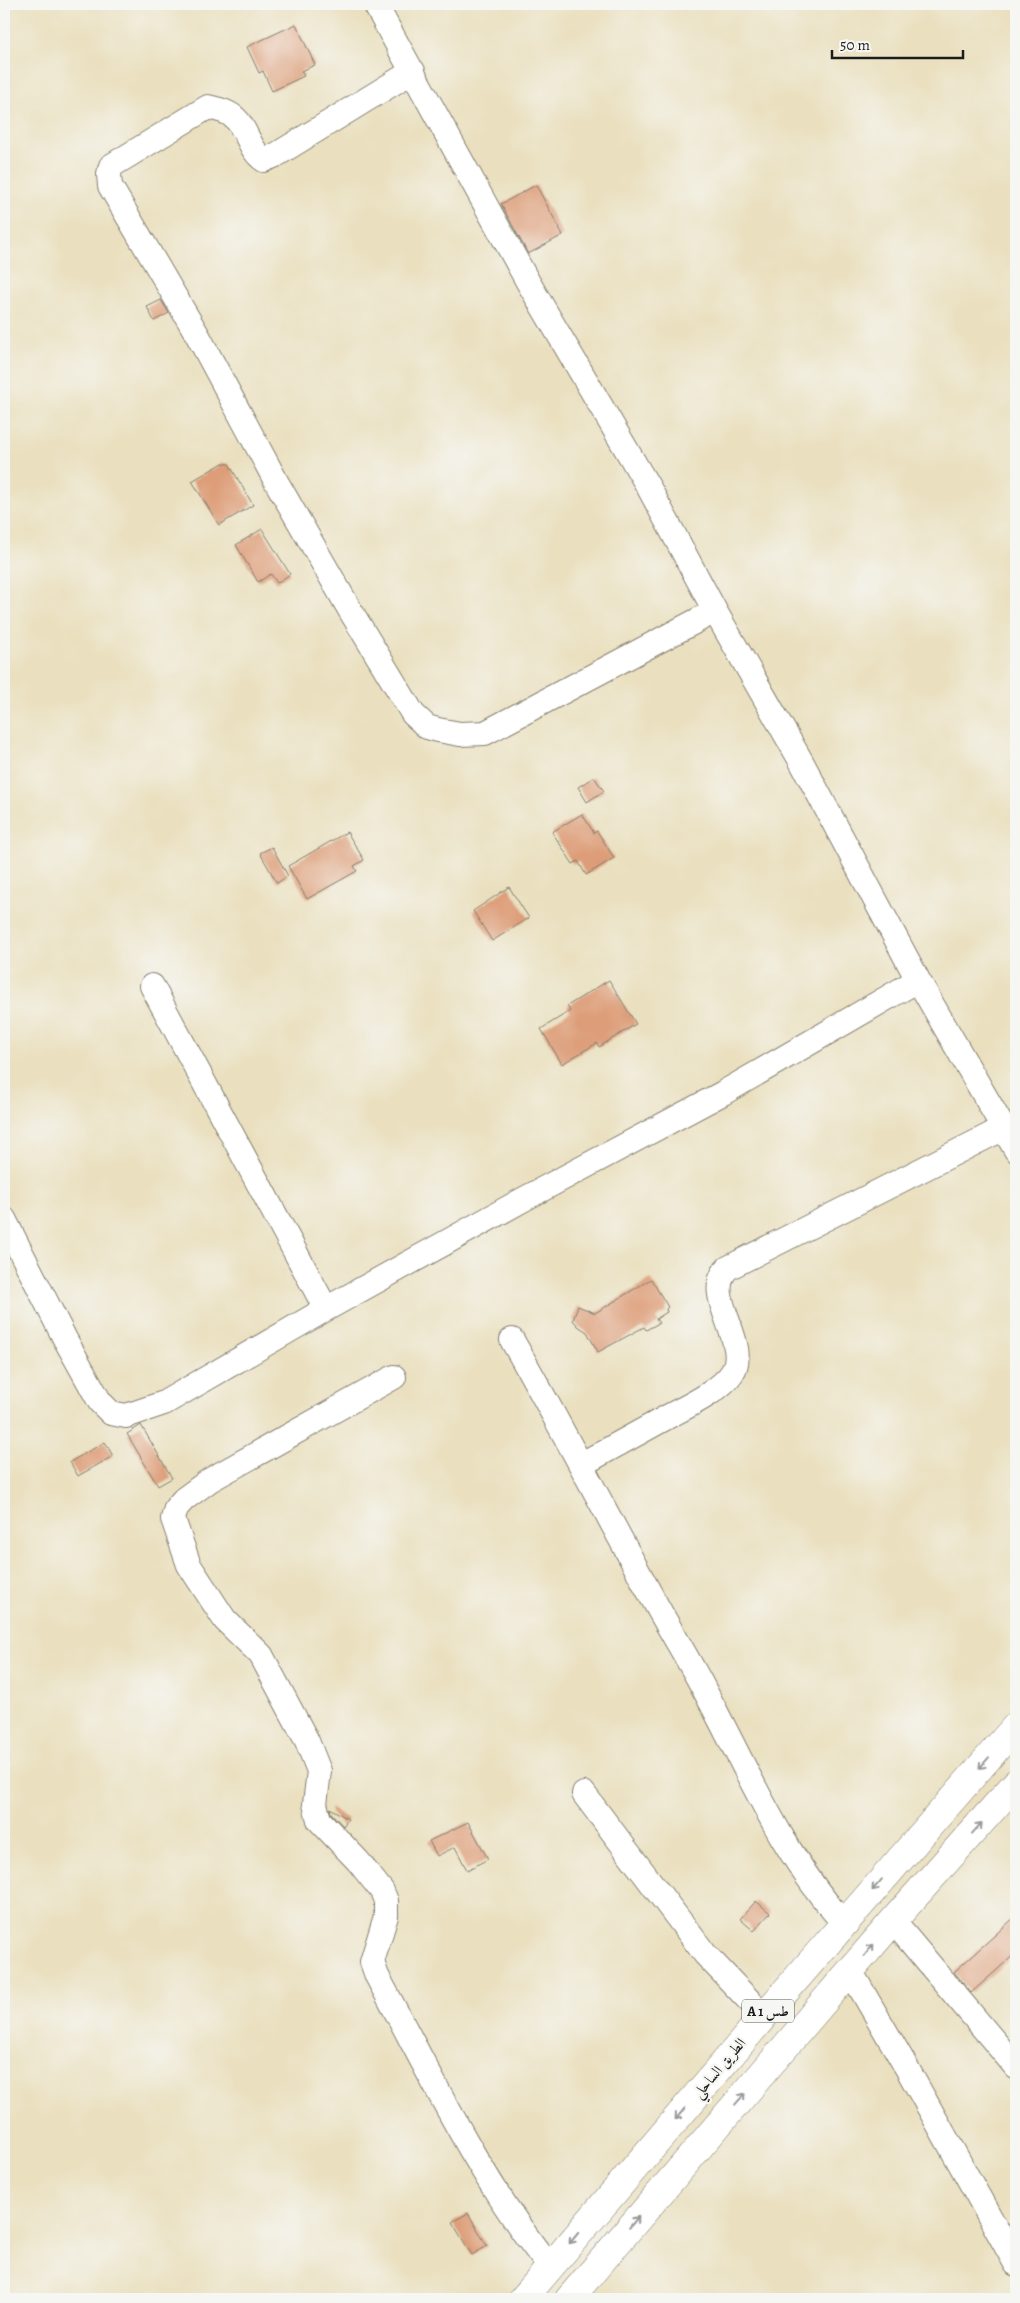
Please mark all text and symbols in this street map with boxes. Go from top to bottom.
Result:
scale bar [832,28,964,60]
text: 50 m [840,35,870,55]
one-way arrow [979,1756,990,1769]
one-way arrow [971,1821,983,1834]
one-way arrow [872,1879,883,1892]
one-way arrow [864,1943,875,1956]
road number: A 1 طس [742,2000,794,2022]
street label: الطريق الساحلي [688,2034,753,2105]
one-way arrow [735,2093,746,2106]
one-way arrow [674,2108,685,2121]
one-way arrow [629,2216,640,2229]
one-way arrow [569,2232,580,2245]

